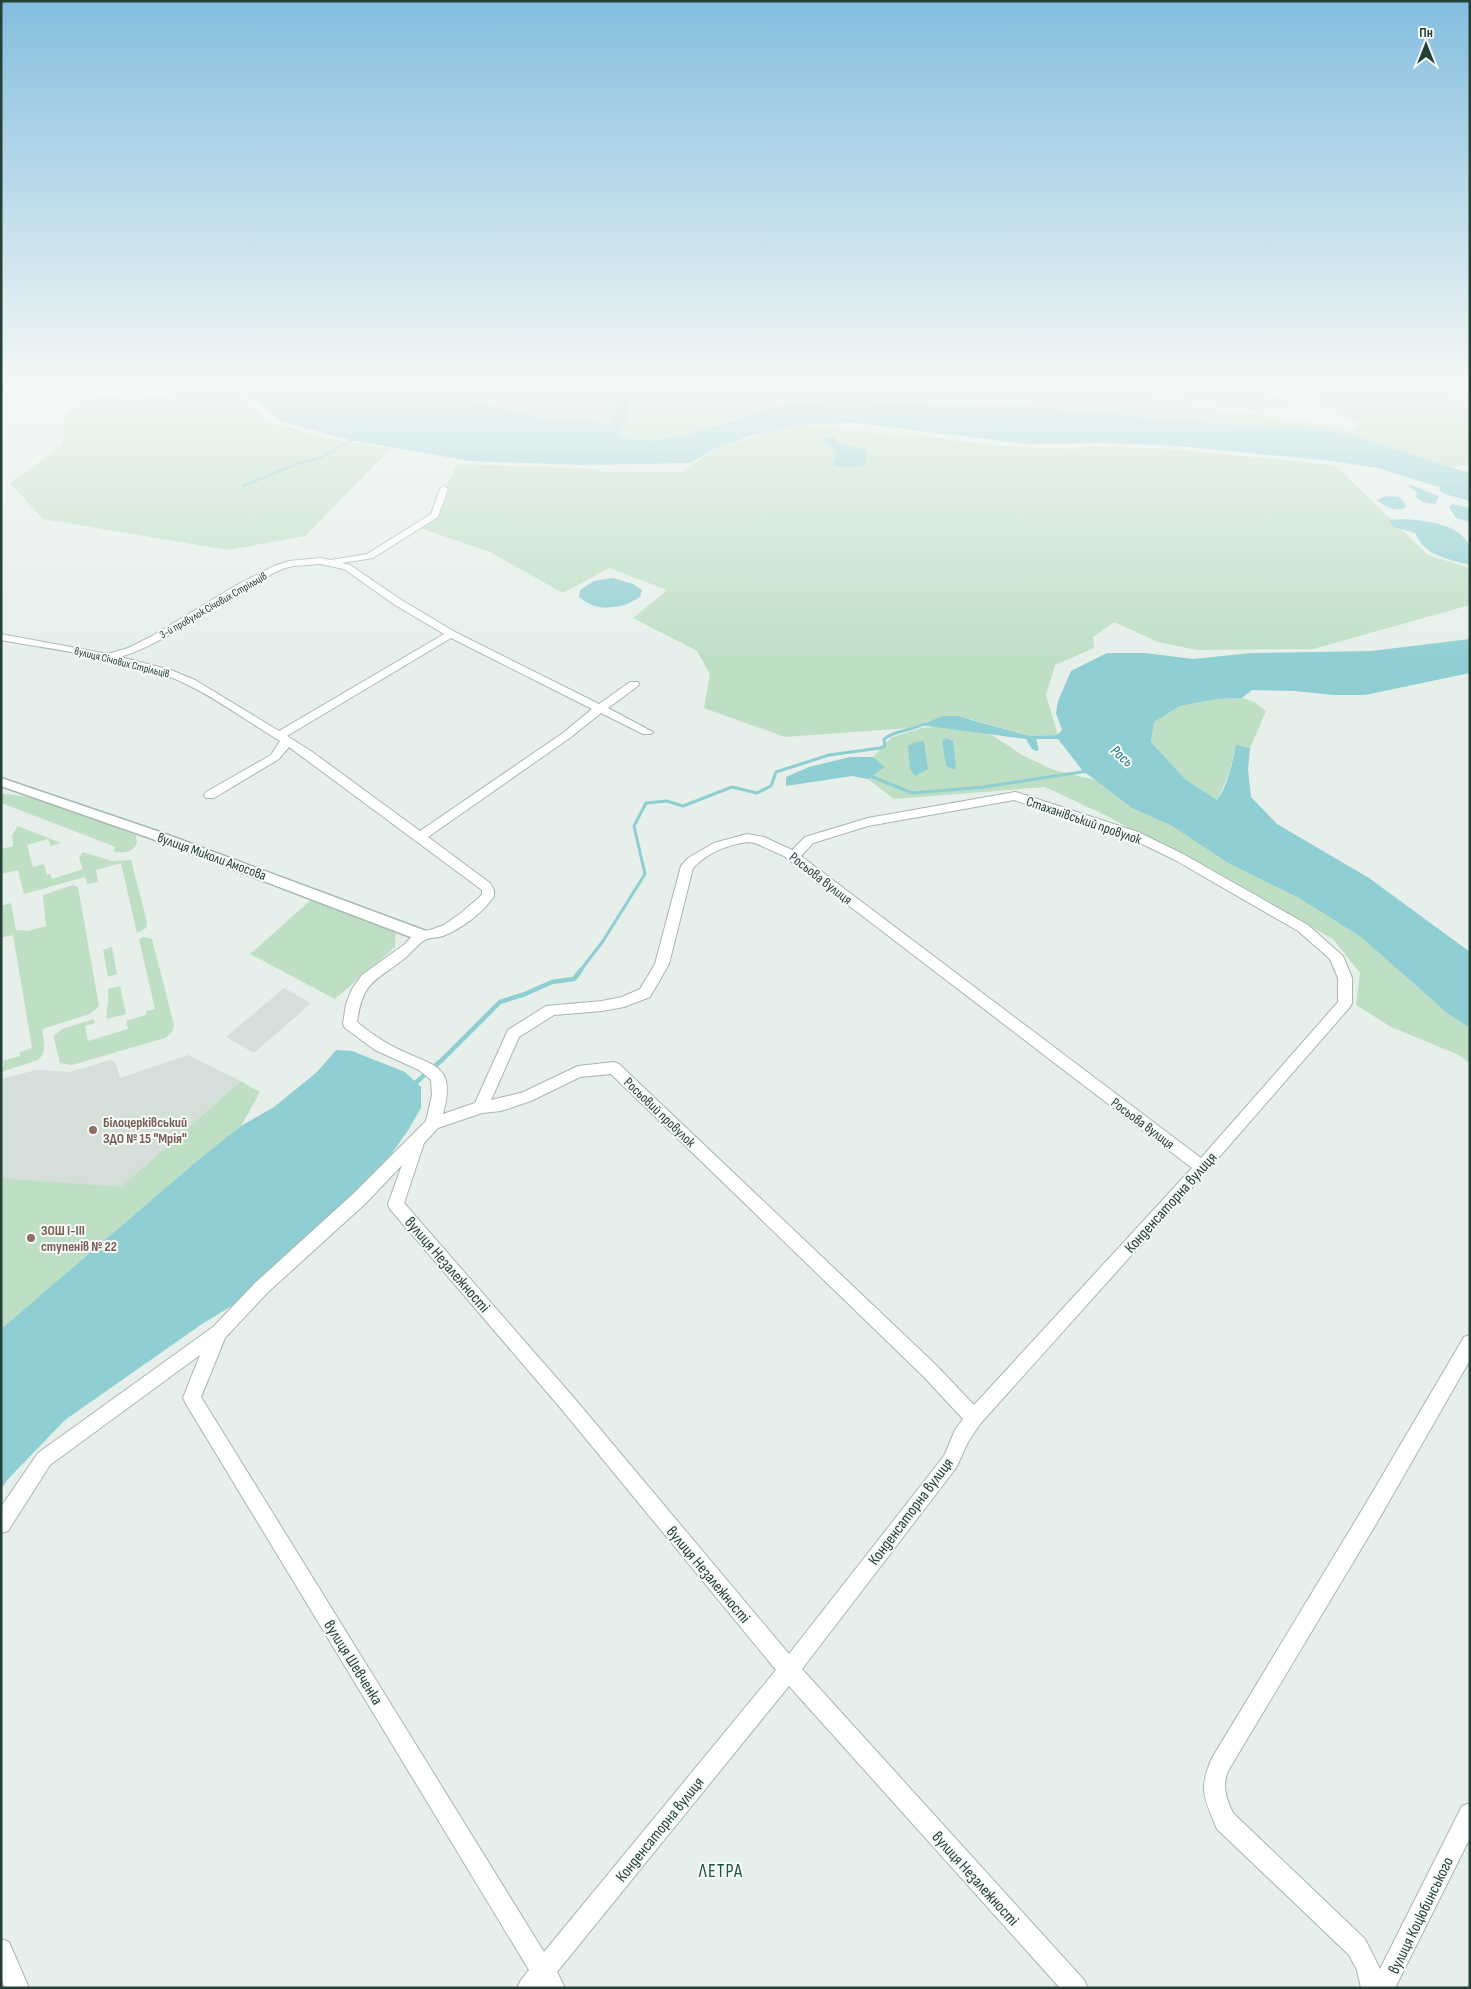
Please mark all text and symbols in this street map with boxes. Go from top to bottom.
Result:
north arrow [1401,20,1451,70]
text: Пн [1419,24,1433,41]
street label: 3-й провулок Січових Стрільців [157,569,270,641]
street label: вулиця Січових Стрільців [73,644,171,681]
water label: Рось [1106,741,1137,772]
street label: Стаханівський провулок [1024,793,1144,848]
street label: вулиця Миколи Амосова [155,829,269,884]
street label: Росьова вулиця [786,849,856,908]
street label: Росьовий провулок [620,1074,699,1151]
street label: Росьова вулиця [1108,1094,1178,1153]
place label: Білоцерківський ЗДО № 15 "Мрія" [103,1114,187,1147]
marker: Білоцерківський ЗДО № 15 "Мрія" [87,1124,99,1136]
street label: Конденсаторна вулиця [1121,1149,1221,1257]
street label: вулиця Незалежності [400,1213,494,1317]
place label: ЗОШ І-ІІІ ступенів № 22 [41,1222,117,1255]
marker: ЗОШ І-ІІІ ступенів № 22 [25,1232,37,1244]
street label: Конденсаторна вулиця [865,1455,958,1569]
street label: вулиця Незалежності [662,1523,754,1627]
street label: вулиця Шевченка [319,1617,386,1709]
street label: Конденсаторна вулиця [612,1774,708,1886]
street label: вулиця Незалежності [927,1828,1022,1930]
street label: вулиця Коцюбинського [1385,1854,1458,1977]
district label: ЛЕТРА [698,1860,743,1883]

